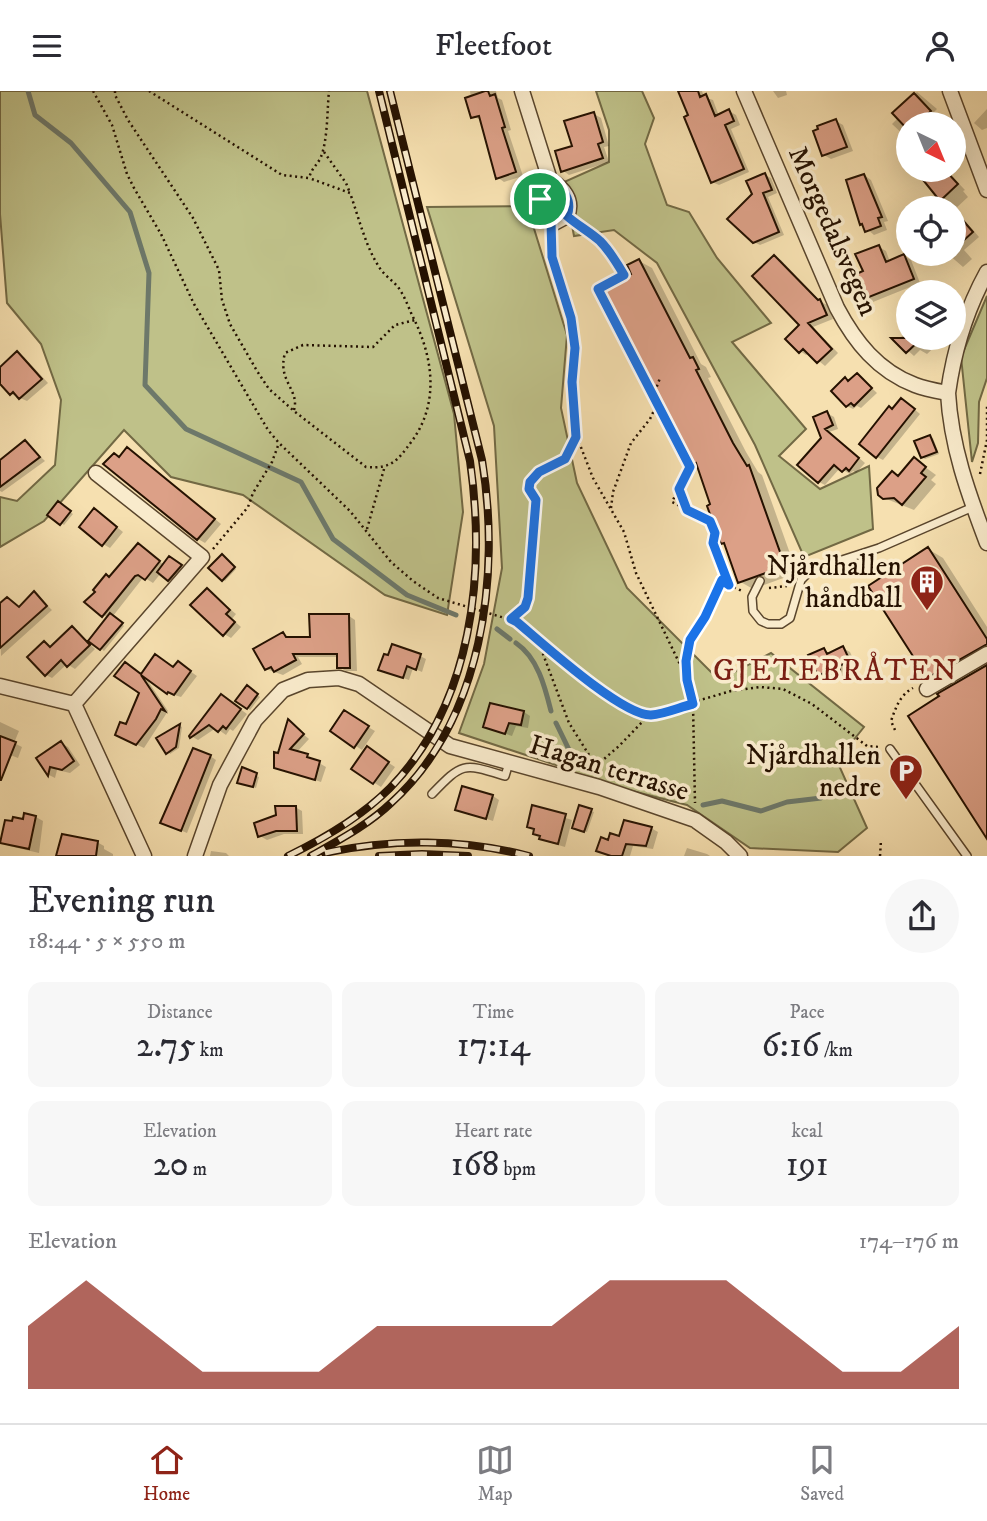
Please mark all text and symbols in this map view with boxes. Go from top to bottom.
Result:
text: Fleetfoot [435,26,552,66]
icon: menu [28,27,66,65]
icon: person [921,27,959,65]
north arrow [896,112,966,182]
map controls [896,112,966,350]
street label: Morgedalsvegen [780,141,886,321]
pin [510,169,570,229]
icon: arrive [521,180,559,218]
button: locate [896,196,966,266]
button: layers [896,280,966,350]
place label: Njårdhallen håndball [767,549,903,616]
building icon: Njårdhallen håndball [908,563,946,612]
district label: GJETEBRÅTEN [713,651,959,690]
street label: Hagan terrasse [525,727,693,809]
place label: Njårdhallen nedre [746,738,881,805]
parking icon: Njårdhallen nedre [887,752,925,801]
text: Evening run [28,877,215,925]
button: share [885,879,959,953]
text: 18:44 · 5 × 550 m [28,927,186,956]
text: Distance [147,1001,213,1024]
text: Time [473,1001,514,1024]
text: Pace [790,1001,825,1024]
text: 2.75 [136,1024,196,1068]
text: 17:14 [457,1024,530,1068]
text: 6:16 [762,1024,820,1068]
text: km [196,1039,224,1062]
text: /km [820,1039,853,1062]
text: Elevation [143,1120,217,1143]
text: Heart rate [455,1120,532,1143]
text: kcal [792,1120,823,1143]
text: 20 [153,1143,189,1187]
text: 168 [451,1143,499,1187]
text: 191 [786,1143,829,1187]
text: m [189,1158,207,1181]
text: bpm [499,1158,536,1181]
text: Elevation [28,1227,117,1256]
text: 174–176 m [859,1227,959,1256]
tab: Home [143,1441,190,1506]
tab: Map [476,1441,514,1506]
tab: Saved [800,1441,844,1506]

